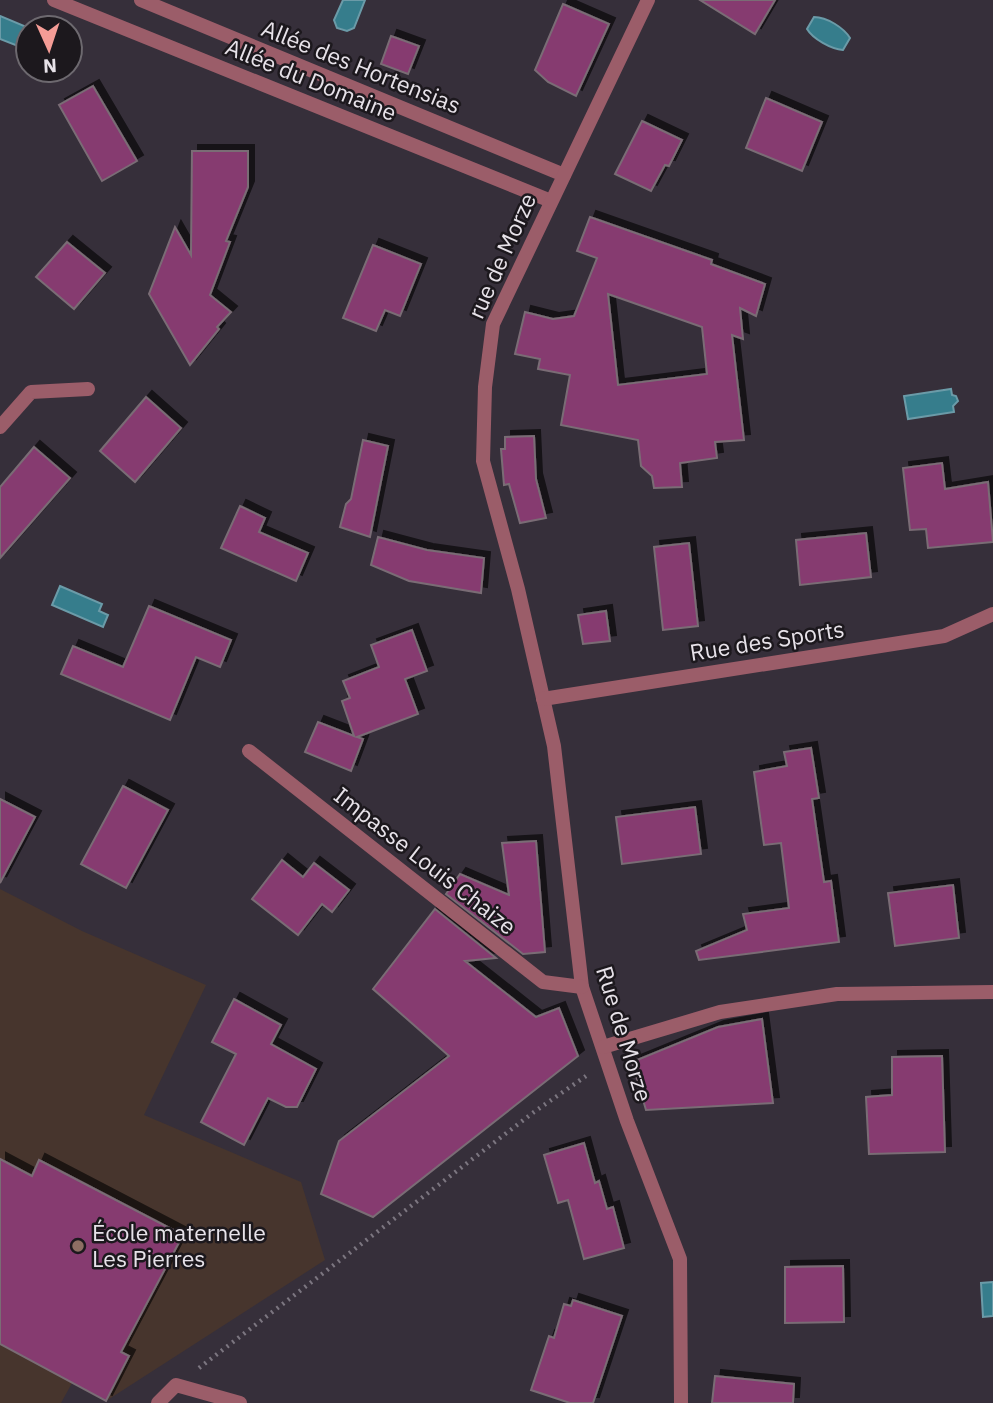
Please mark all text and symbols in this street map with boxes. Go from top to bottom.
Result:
street label: Allée des Hortensias [257,12,465,120]
north arrow [14,14,84,84]
street label: Allée du Domaine [221,31,401,127]
text: N [42,54,57,78]
street label: rue de Morze [460,188,542,323]
street label: Rue des Sports [688,613,846,667]
street label: Impasse Louis Chaize [328,780,523,941]
street label: Rue de Morze [590,962,660,1105]
place label: École maternelle Les Pierres [92,1217,266,1273]
marker: École maternelle Les Pierres [70,1238,86,1254]

